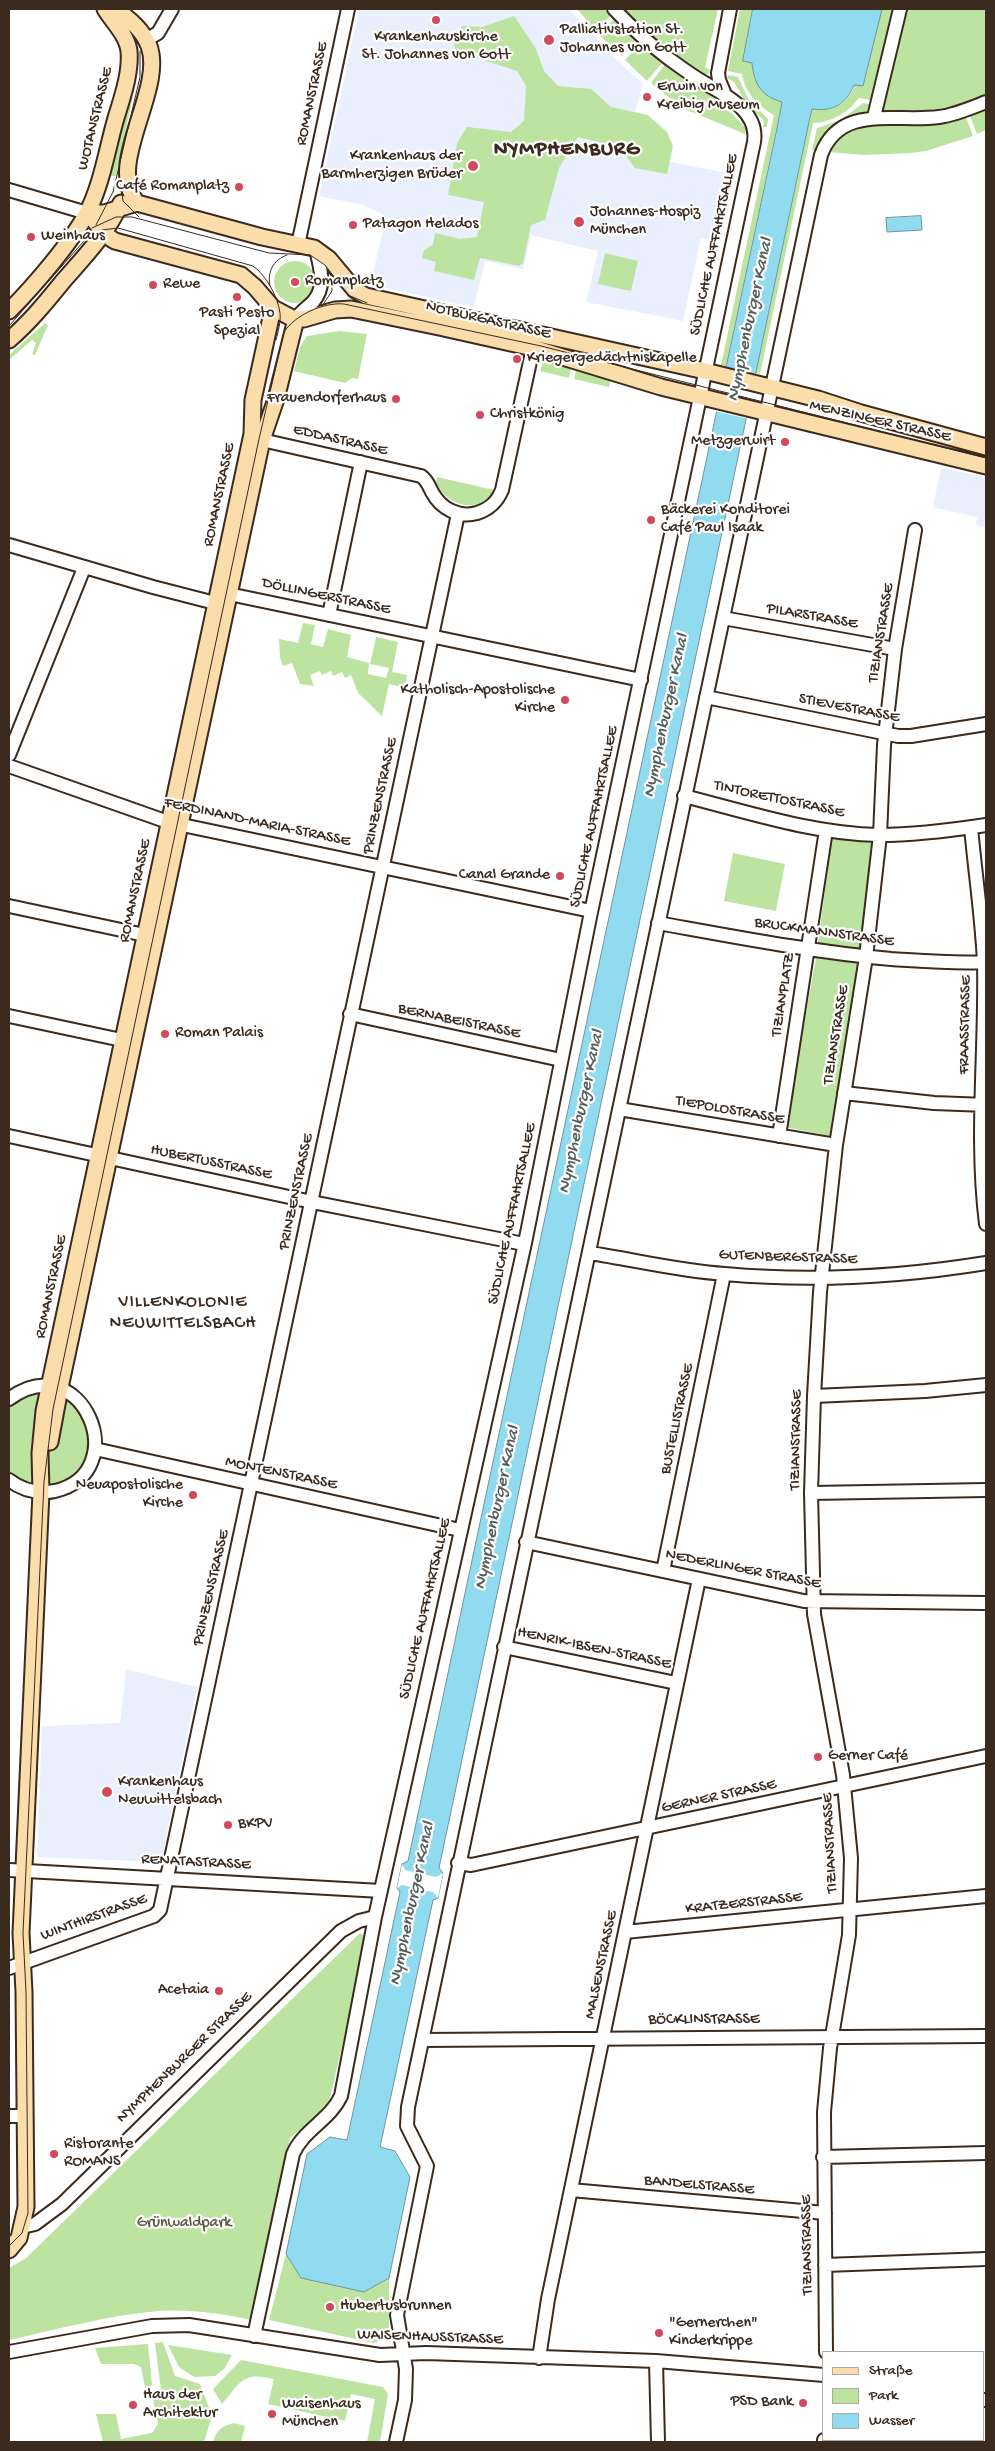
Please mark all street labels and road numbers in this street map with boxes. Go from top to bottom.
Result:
street label: ROMANSTRASSE [293,41,333,147]
street label: WOTANSTRASSE [74,66,118,172]
street label: SÜDLICHE AUFFAHRTSALLEE [686,153,744,337]
street label: NOTBURGASTRASSE [424,297,552,345]
street label: MENZINGER STRASSE [807,396,953,448]
street label: EDDASTRASSE [291,421,389,461]
street label: ROMANSTRASSE [200,442,240,548]
street label: DÖLLINGERSTRASSE [260,574,392,620]
street label: TIZIANSTRASSE [865,582,899,684]
street label: PILARSTRASSE [765,600,859,634]
street label: STIEVESTRASSE [797,690,901,728]
street label: SÜDLICHE AUFFAHRTSALLEE [566,725,624,909]
street label: PRINZENSTRASSE [359,736,403,856]
street label: TINTORETTOSTRASSE [712,777,846,823]
street label: FERDINAND-MARIA-STRASSE [162,794,352,852]
street label: ROMANSTRASSE [116,838,156,944]
street label: BRUCKMANNSTRASSE [753,914,895,952]
street label: TIZIANPLATZ [768,952,800,1038]
street label: FRAASSTRASSE [956,975,976,1075]
street label: TIZIANSTRASSE [820,984,854,1086]
street label: BERNABEISTRASSE [396,1000,522,1044]
street label: TIEPOLOSTRASSE [674,1092,786,1130]
street label: SÜDLICHE AUFFAHRTSALLEE [484,1122,542,1306]
street label: PRINZENSTRASSE [275,1132,319,1252]
street label: HUBERTUSSTRASSE [148,1141,274,1185]
street label: ROMANSTRASSE [32,1234,72,1340]
street label: GUTENBERGSTRASSE [718,1246,858,1270]
street label: BUSTELLISTRASSE [657,1362,699,1476]
street label: TIZIANSTRASSE [787,1390,807,1490]
street label: MONTENSTRASSE [223,1453,339,1495]
street label: SÜDLICHE AUFFAHRTSALLEE [396,1517,456,1701]
street label: PRINZENSTRASSE [189,1528,235,1648]
street label: NEDERLINGER STRASSE [664,1546,822,1594]
street label: HENRIK-IBSEN-STRASSE [515,1623,673,1675]
street label: GERNER STRASSE [660,1775,778,1819]
street label: TIZIANSTRASSE [819,1792,843,1894]
street label: RENATASTRASSE [141,1851,251,1875]
street label: KRATZERSTRASSE [684,1888,804,1920]
street label: WINTHIRSTRASSE [38,1890,150,1946]
street label: MALSENSTRASSE [581,1909,623,2021]
street label: NYMPHENBURGER STRASSE [113,1988,257,2128]
street label: BÖCKLINSTRASSE [648,2011,760,2031]
street label: BANDELSTRASSE [643,2172,755,2200]
street label: TIZIANSTRASSE [798,2195,818,2295]
street label: WAISENHAUSSTRASSE [357,2326,503,2350]

